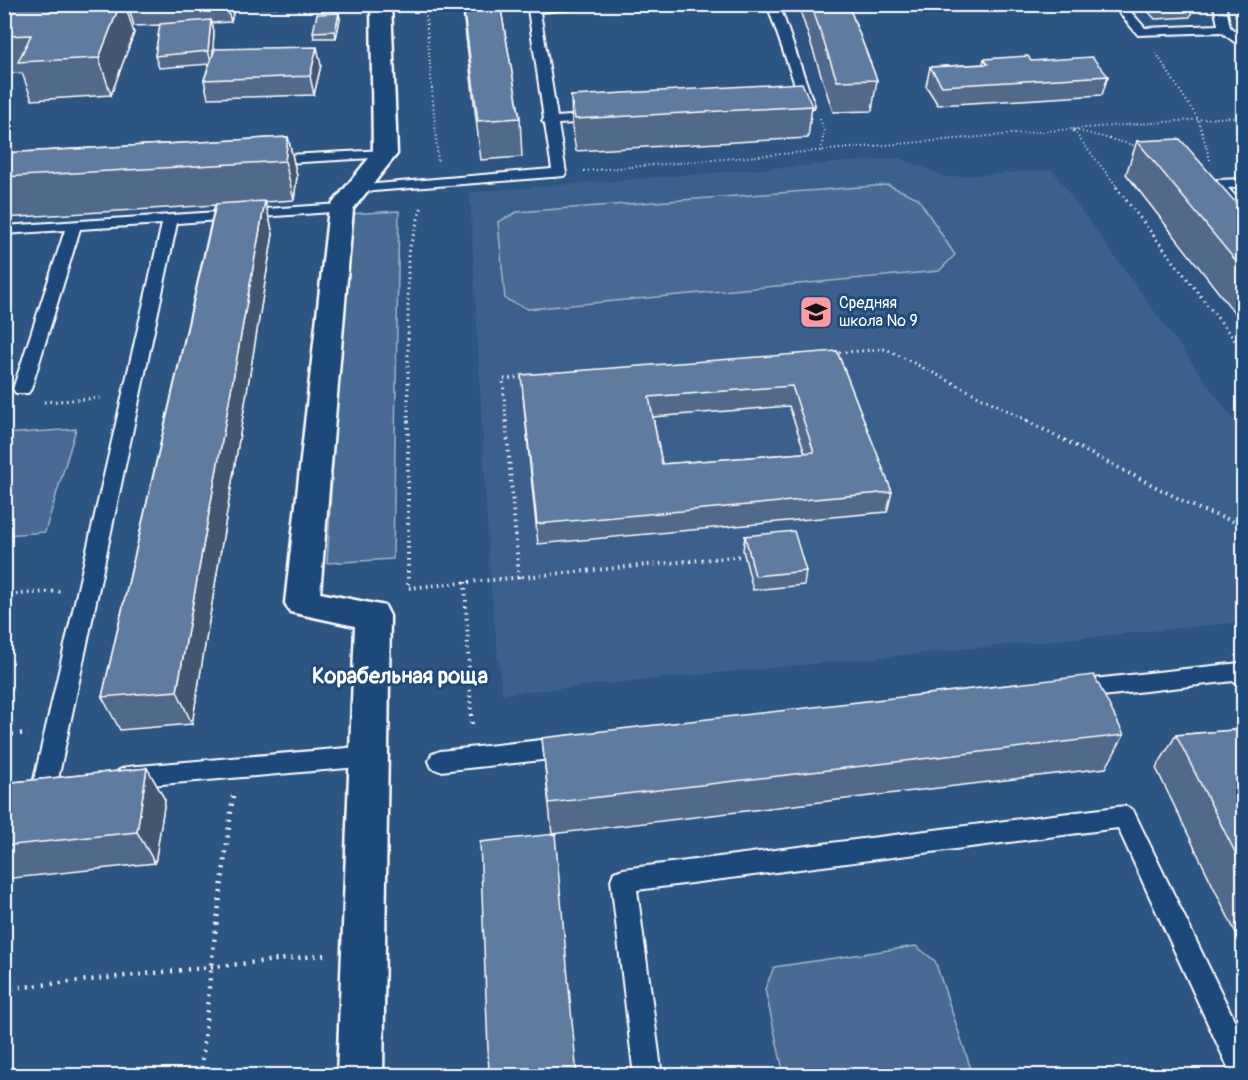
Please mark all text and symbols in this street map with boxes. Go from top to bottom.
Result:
place label: Средняя школа № 9 [839,293,918,331]
school or university icon: Средняя школа № 9 [798,294,834,330]
district label: Корабельная роща [312,662,488,690]

